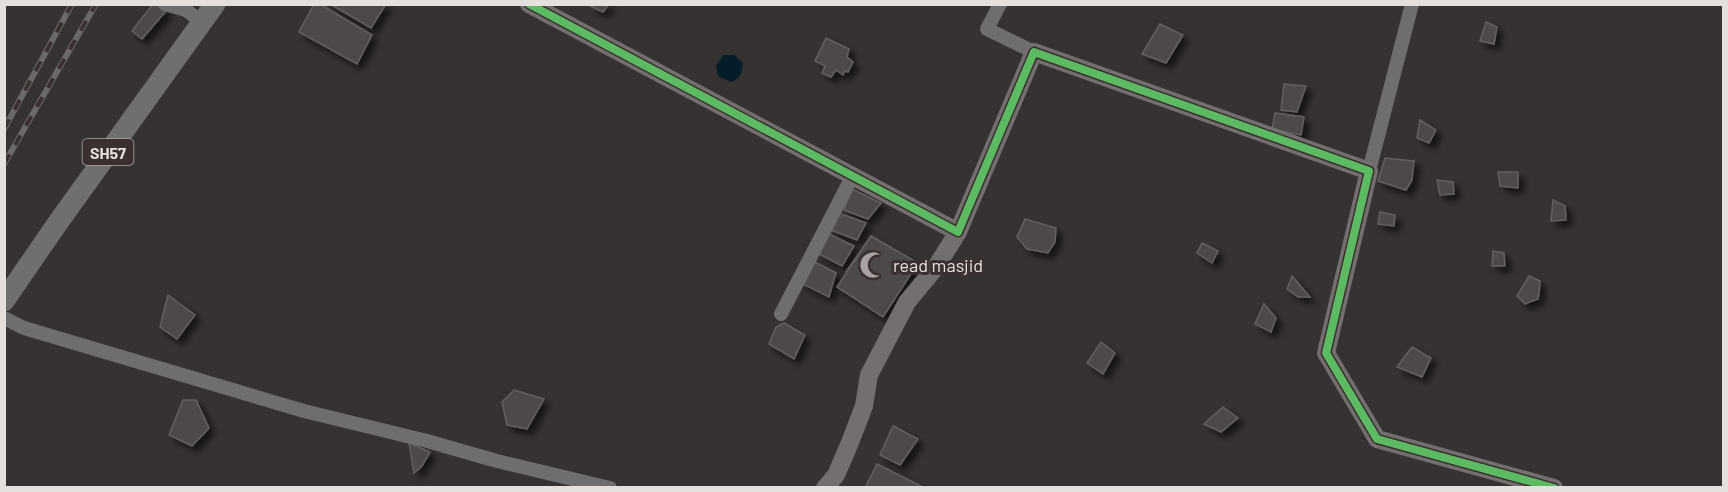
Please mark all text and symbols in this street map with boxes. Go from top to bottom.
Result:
road number: SH57 [82,139,134,165]
mosque icon: read masjid [858,250,888,280]
place label: read masjid [893,254,983,276]

